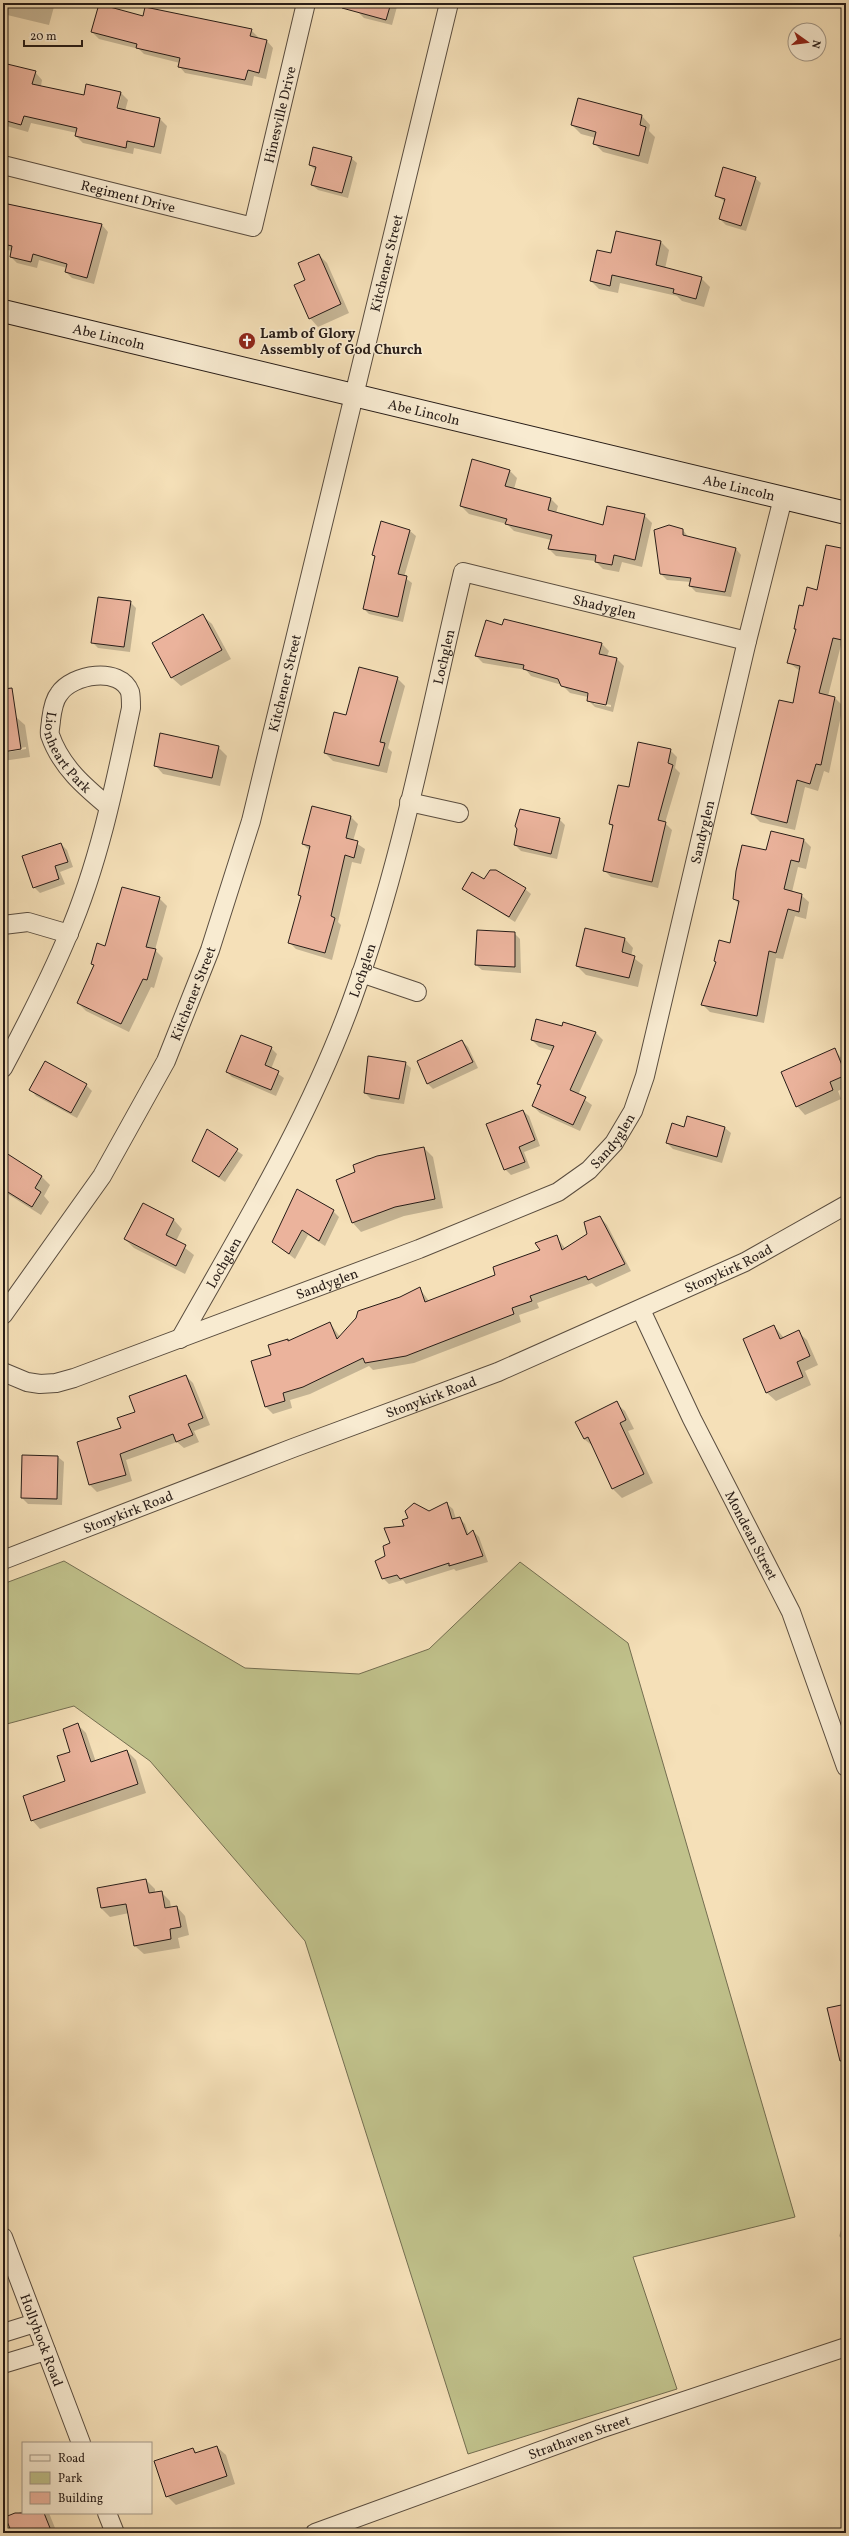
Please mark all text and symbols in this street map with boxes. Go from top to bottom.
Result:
scale bar [24,22,82,48]
north arrow [787,22,827,62]
text: 20 m [30,29,57,45]
text: N [807,38,823,50]
street label: Hinesville Drive [260,64,302,165]
street label: Regiment Drive [79,177,177,218]
street label: Kitchener Street [367,213,408,314]
street label: Abe Lincoln [71,320,147,356]
place label: Lamb of Glory Assembly of God Church [260,325,422,360]
church icon: Lamb of Glory Assembly of God Church [237,331,257,351]
street label: Abe Lincoln [386,396,462,431]
street label: Abe Lincoln [701,471,777,507]
street label: Shadyglen [571,591,638,625]
street label: Lochglen [430,628,460,687]
street label: Kitchener Street [265,633,307,734]
street label: Lionheart Park [38,710,95,798]
street label: Sandyglen [687,799,720,866]
street label: Lochglen [346,941,382,1000]
street label: Kitchener Street [167,944,221,1044]
street label: Sandyglen [587,1110,640,1174]
street label: Lochglen [203,1234,247,1292]
street label: Stonykirk Road [682,1240,776,1299]
street label: Sandyglen [294,1265,361,1305]
street label: Stonykirk Road [384,1373,479,1424]
street label: Stonykirk Road [81,1487,176,1539]
street label: Mondean Street [719,1488,781,1584]
street label: Hollyhock Road [14,2291,67,2390]
street label: Strathaven Street [526,2412,633,2465]
legend [22,2442,152,2514]
text: Road [58,2451,85,2467]
text: Park [58,2471,83,2487]
text: Building [58,2491,103,2507]

